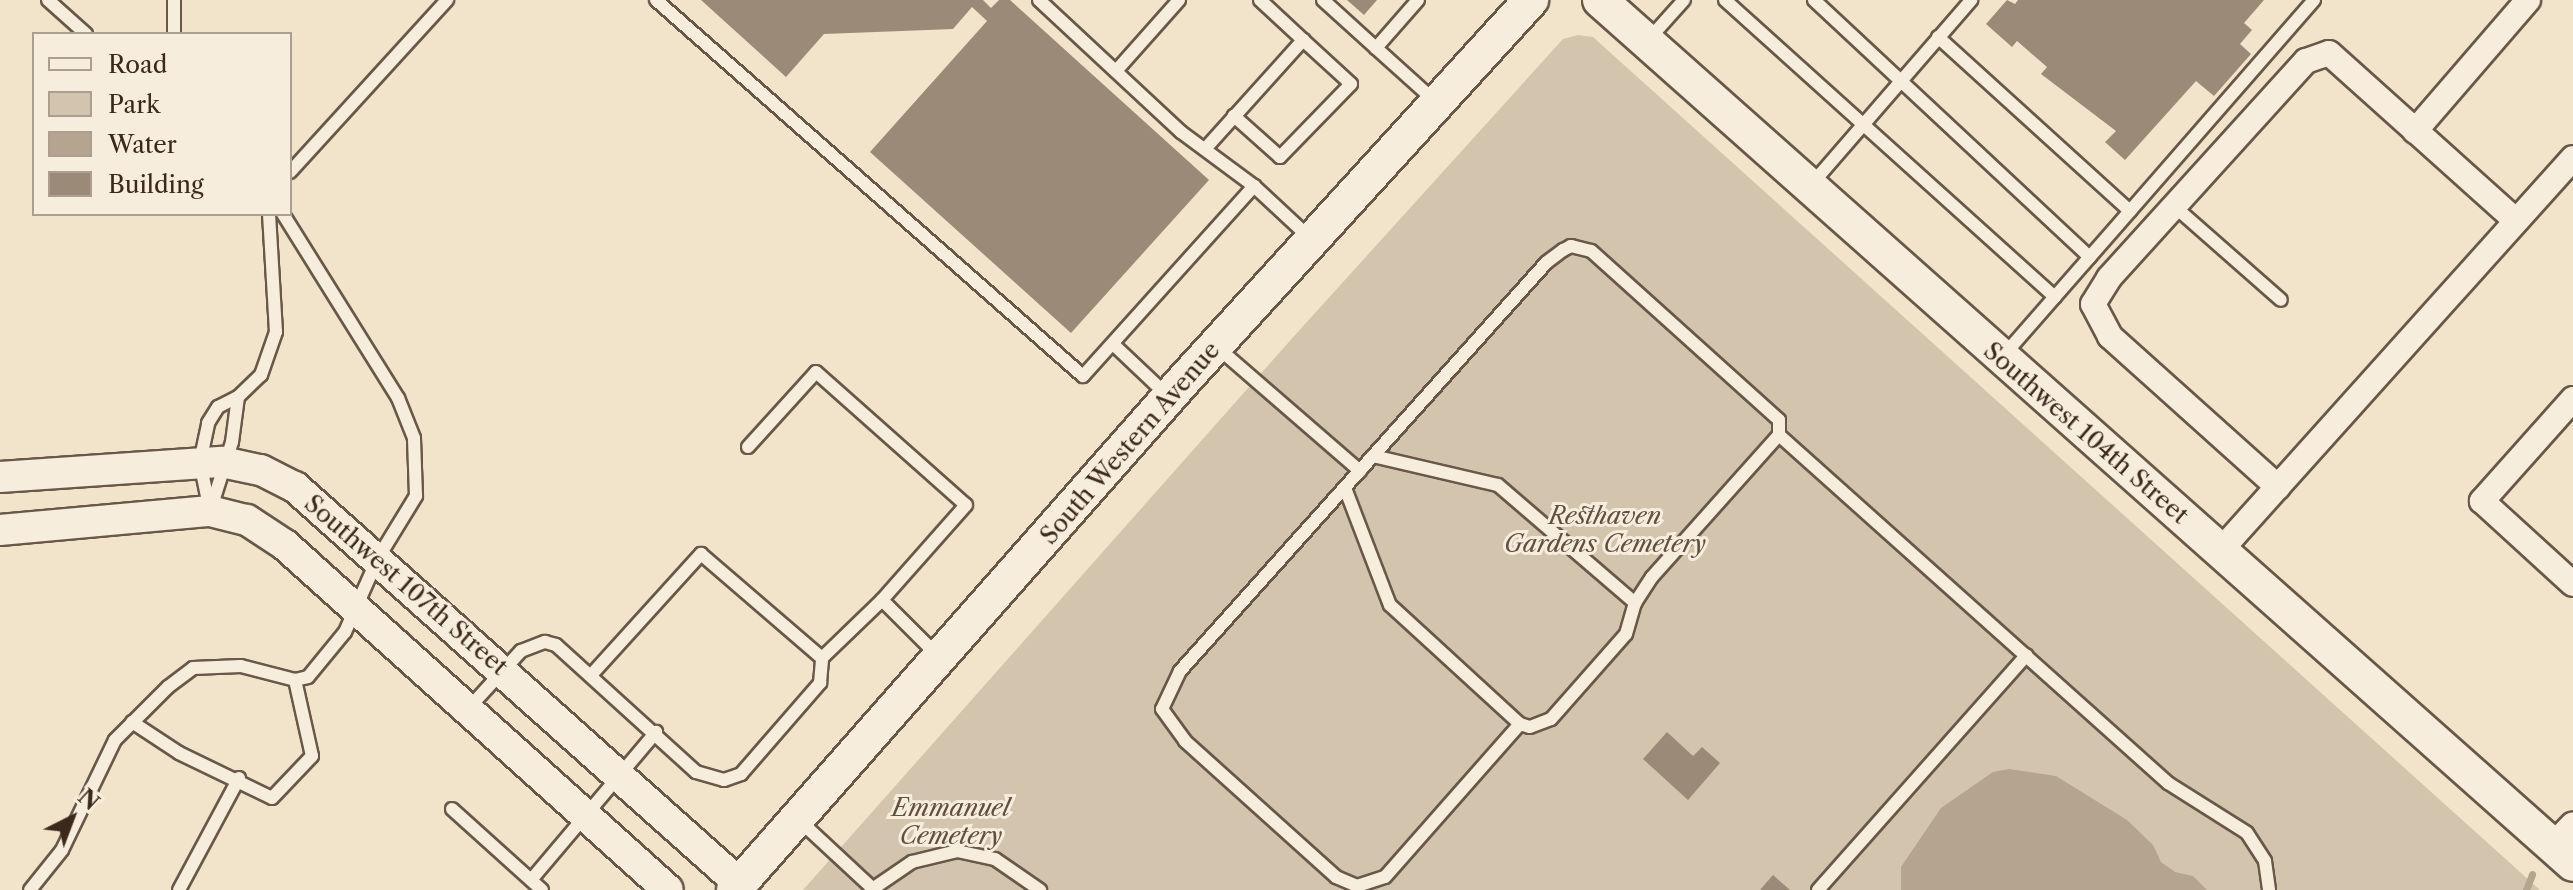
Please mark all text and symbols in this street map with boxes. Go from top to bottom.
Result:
legend [32,32,292,216]
text: Road [108,50,167,79]
text: Park [108,90,160,119]
text: Water [108,130,177,159]
text: Building [108,170,204,199]
street label: South Western Avenue [1034,335,1226,551]
street label: Southwest 104th Street [1978,336,2194,530]
street label: Southwest 107th Street [299,489,513,681]
park label: Resthaven Gardens Cemetery [1504,502,1706,558]
north arrow [32,778,112,858]
text: N [72,783,105,816]
park label: Emmanuel Cemetery [892,794,1010,850]

